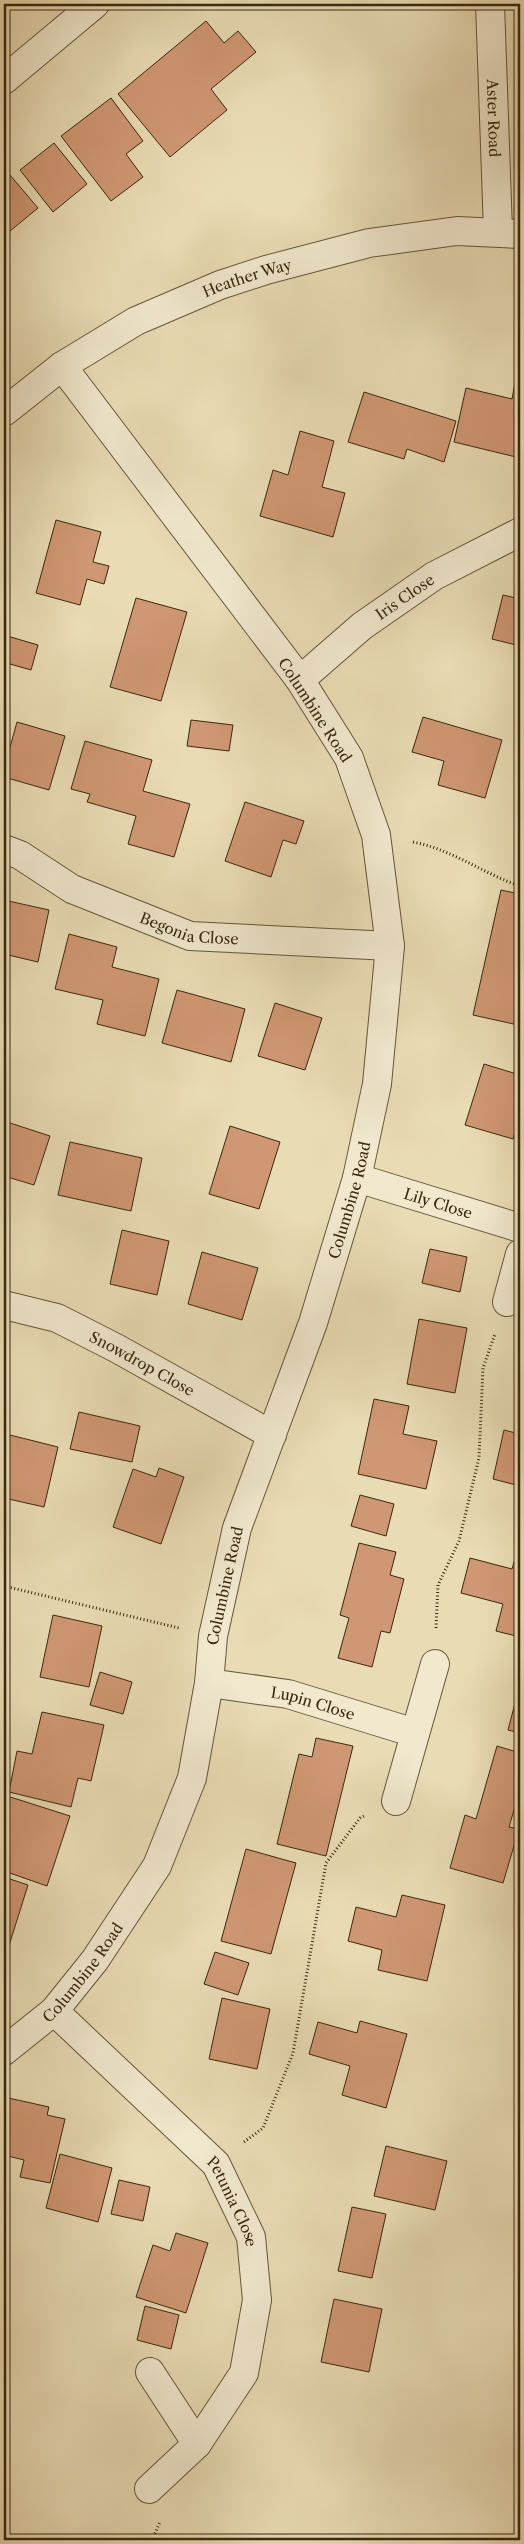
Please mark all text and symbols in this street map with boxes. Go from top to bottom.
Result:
street label: Aster Road [483,77,505,157]
street label: Heather Way [200,254,294,301]
street label: Iris Close [371,569,438,623]
street label: Columbine Road [274,654,356,766]
street label: Begonia Close [137,908,239,948]
street label: Columbine Road [324,1140,374,1261]
street label: Lily Close [402,1183,475,1222]
street label: Snowdrop Close [86,1327,198,1400]
street label: Columbine Road [203,1525,247,1646]
street label: Lupin Close [270,1682,357,1723]
street label: Columbine Road [38,1919,127,2026]
street label: Petunia Close [204,2152,261,2247]

